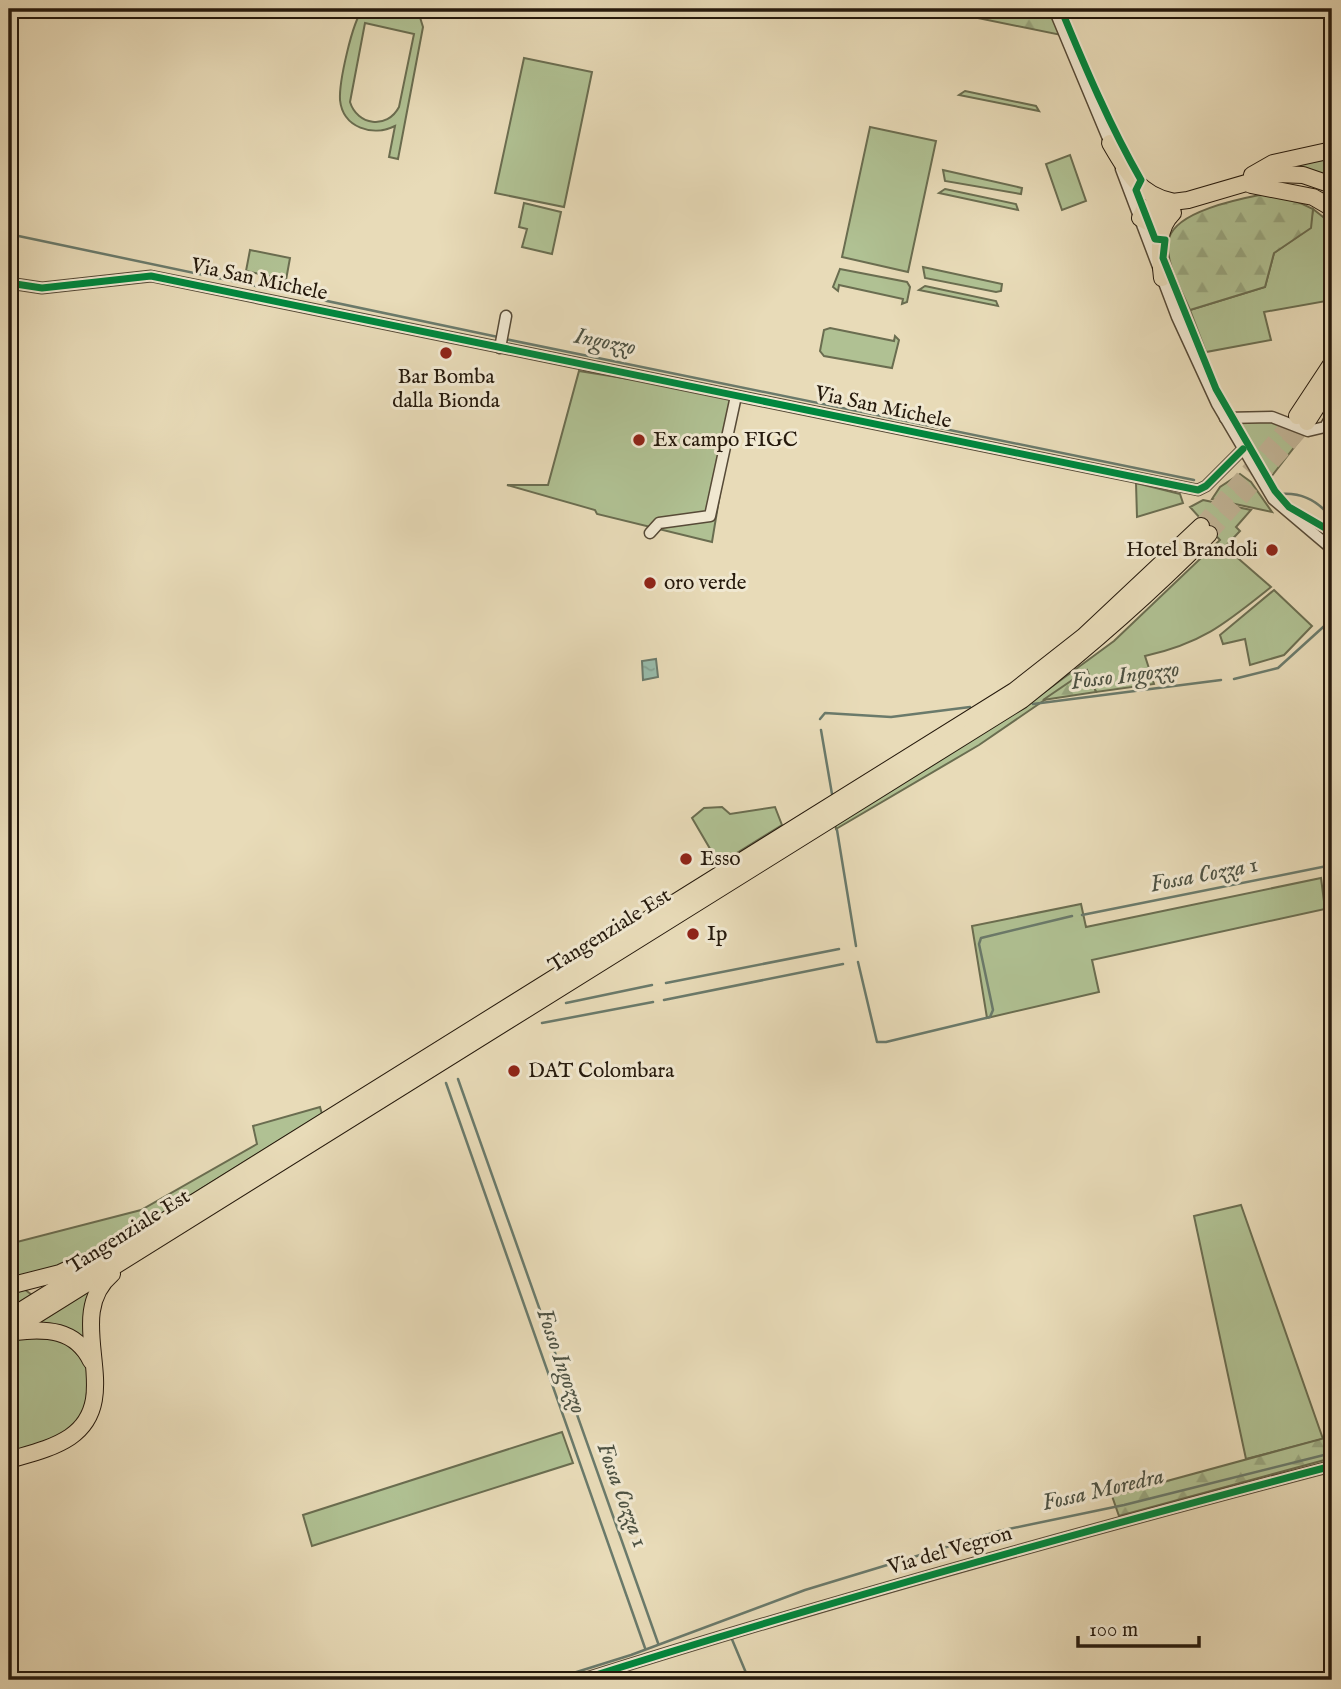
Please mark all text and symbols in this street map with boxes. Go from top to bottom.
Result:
street label: Via San Michele [187,252,330,308]
water label: Ingozzo [570,321,638,364]
marker: Bar Bomba dalla Bionda [438,345,454,361]
place label: Bar Bomba dalla Bionda [392,364,501,415]
street label: Via San Michele [811,380,954,436]
place label: Ex campo FIGC [653,427,798,454]
marker: Ex campo FIGC [631,432,647,448]
place label: Hotel Brandoli [1126,537,1258,564]
marker: Hotel Brandoli [1264,542,1280,558]
place label: oro verde [664,570,747,597]
marker: oro verde [642,575,658,591]
water label: Fosso Ingozzo [1069,655,1181,698]
place label: Esso [700,846,741,873]
water label: Fossa Cozza 1 [1147,850,1261,900]
marker: Esso [678,851,694,867]
street label: Tangenziale Est [544,883,676,979]
place label: Ip [707,921,727,948]
marker: Ip [685,926,701,942]
place label: DAT Colombara [528,1058,675,1085]
marker: DAT Colombara [506,1063,522,1079]
street label: Tangenziale Est [63,1184,195,1280]
water label: Fosso Ingozzo [529,1305,593,1418]
water label: Fossa Cozza 1 [590,1439,654,1551]
water label: Fossa Moredra [1039,1462,1167,1518]
street label: Via del Vegron [884,1520,1015,1582]
scale bar [1078,1605,1199,1649]
text: 100 m [1089,1617,1138,1644]

